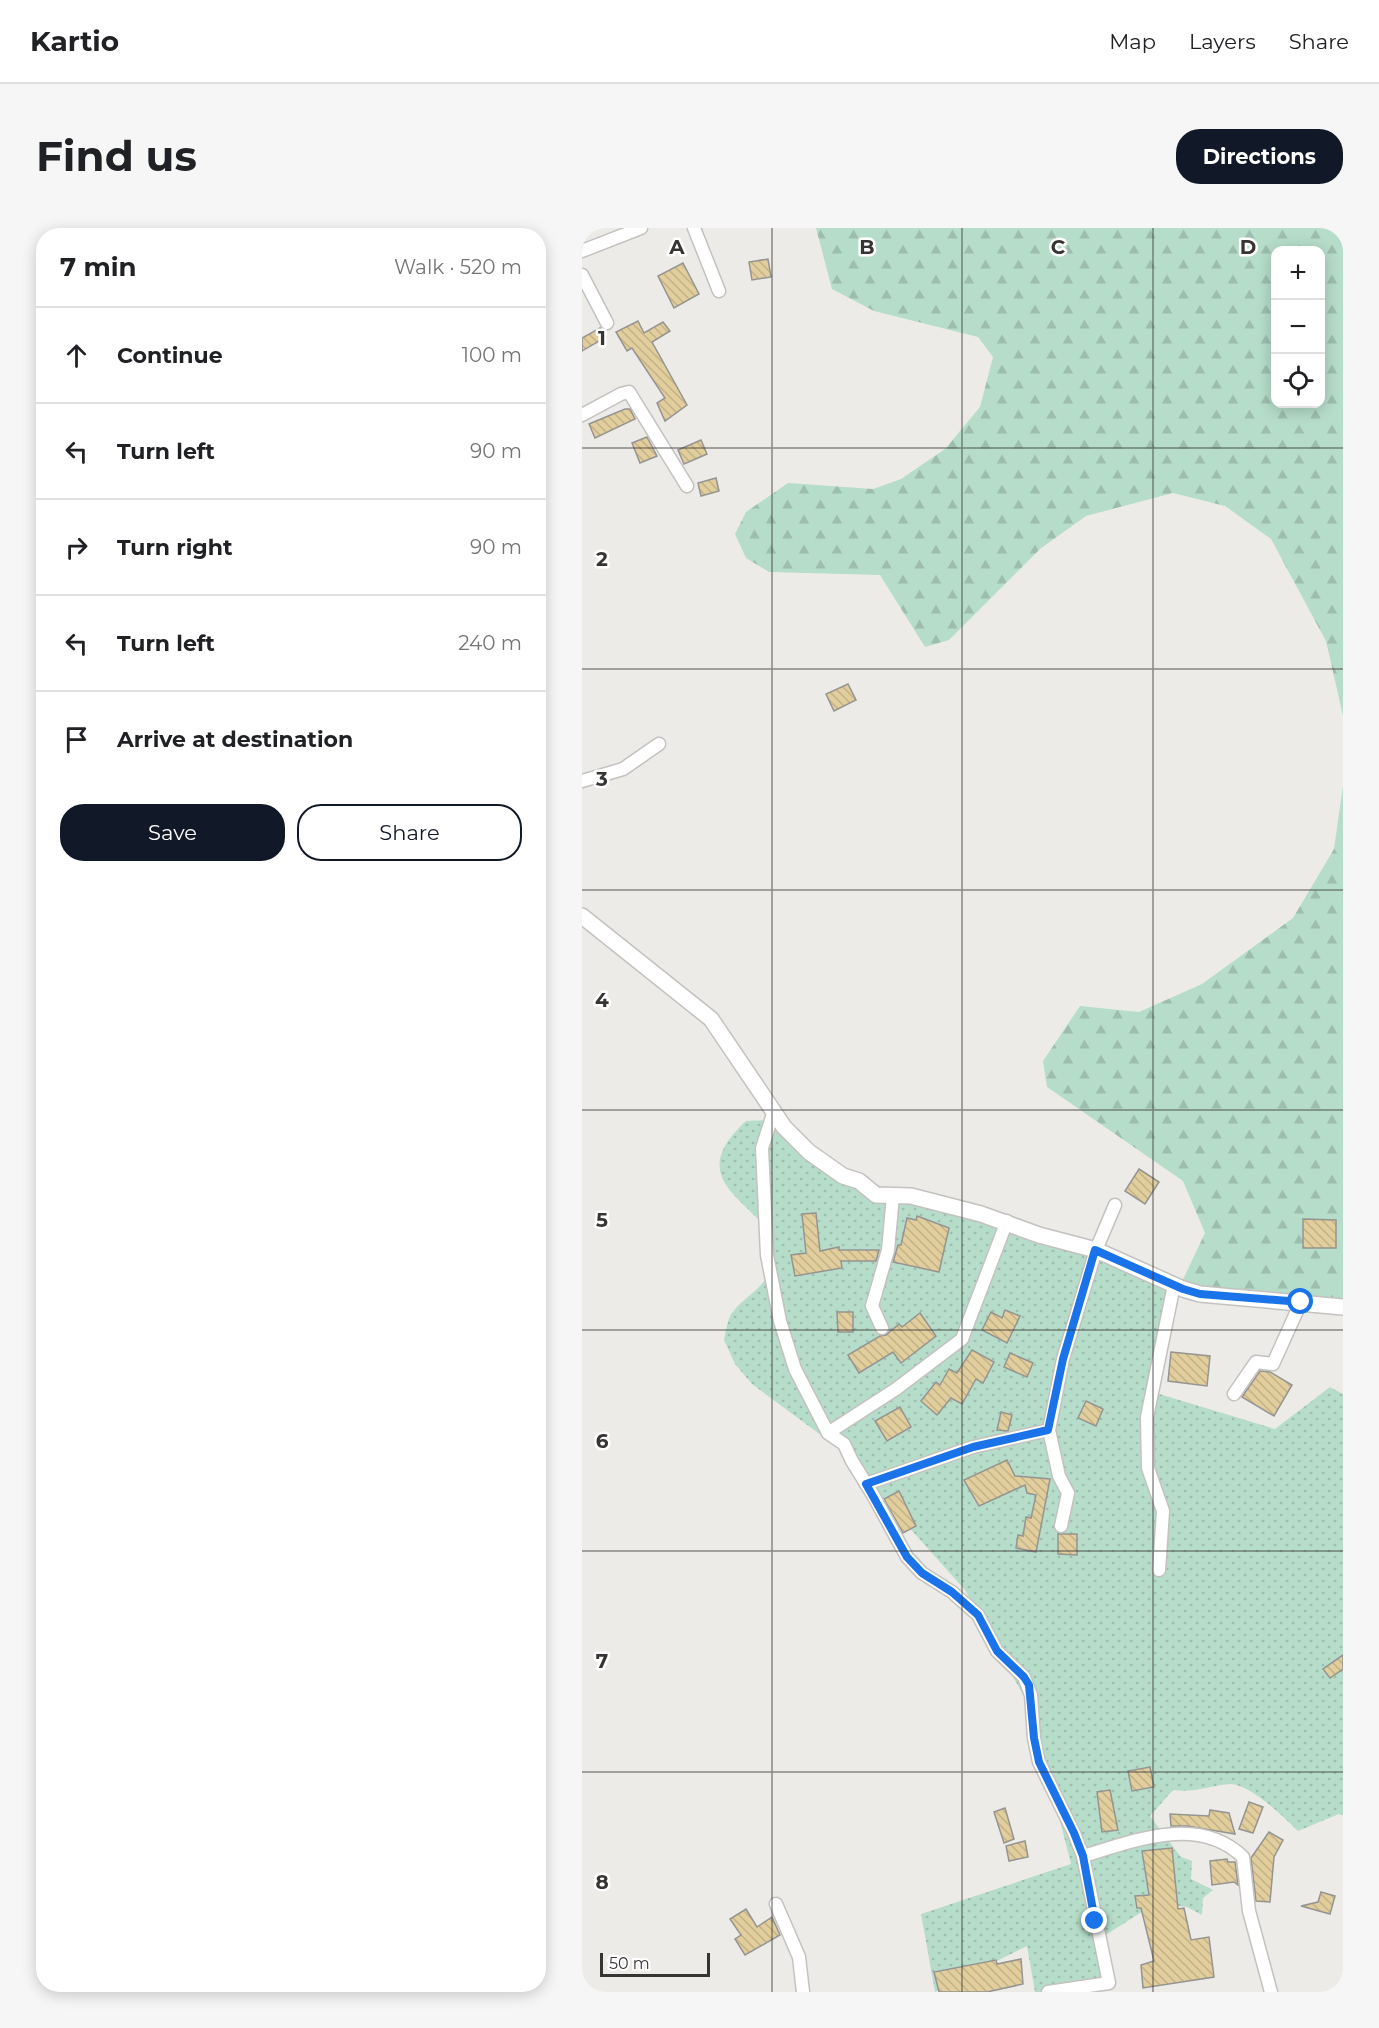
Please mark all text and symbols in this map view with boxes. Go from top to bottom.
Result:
text: Kartio [30,24,119,58]
text: Map [1109,29,1156,54]
text: Layers [1189,29,1256,54]
text: Share [1289,29,1349,54]
button: Directions [1176,129,1343,184]
text: Find us [36,130,197,182]
text: A [668,235,685,259]
text: B [859,235,875,259]
text: C [1051,235,1066,259]
text: D [1240,235,1256,259]
map controls [1271,246,1325,408]
button: + [1271,246,1325,300]
text: 7 min [60,251,137,283]
text: Walk · 520 m [394,255,522,279]
button: − [1271,300,1325,354]
text: 1 [598,326,606,350]
icon: ahead [60,339,93,372]
text: Continue [117,342,223,369]
text: 100 m [462,343,522,367]
button: locate [1271,354,1325,408]
icon: left [60,435,93,468]
text: Turn left [117,438,215,465]
text: 90 m [470,439,522,463]
icon: right [60,531,93,564]
text: Turn right [117,534,232,561]
text: 90 m [470,535,522,559]
text: 2 [596,547,608,571]
icon: left [60,627,93,660]
text: Turn left [117,630,215,657]
text: 240 m [458,631,522,655]
icon: arrive [60,723,93,756]
text: Arrive at destination [117,726,353,753]
text: 3 [595,767,608,791]
button: Save [60,804,285,861]
button: Share [297,804,522,861]
text: 4 [595,988,609,1012]
text: 5 [596,1208,608,1232]
route start [1287,1288,1313,1314]
text: 6 [596,1429,609,1453]
text: 7 [596,1649,608,1673]
text: 8 [595,1870,609,1894]
route end [1081,1907,1107,1933]
scale bar [600,1950,710,1978]
text: 50 m [609,1954,650,1973]

